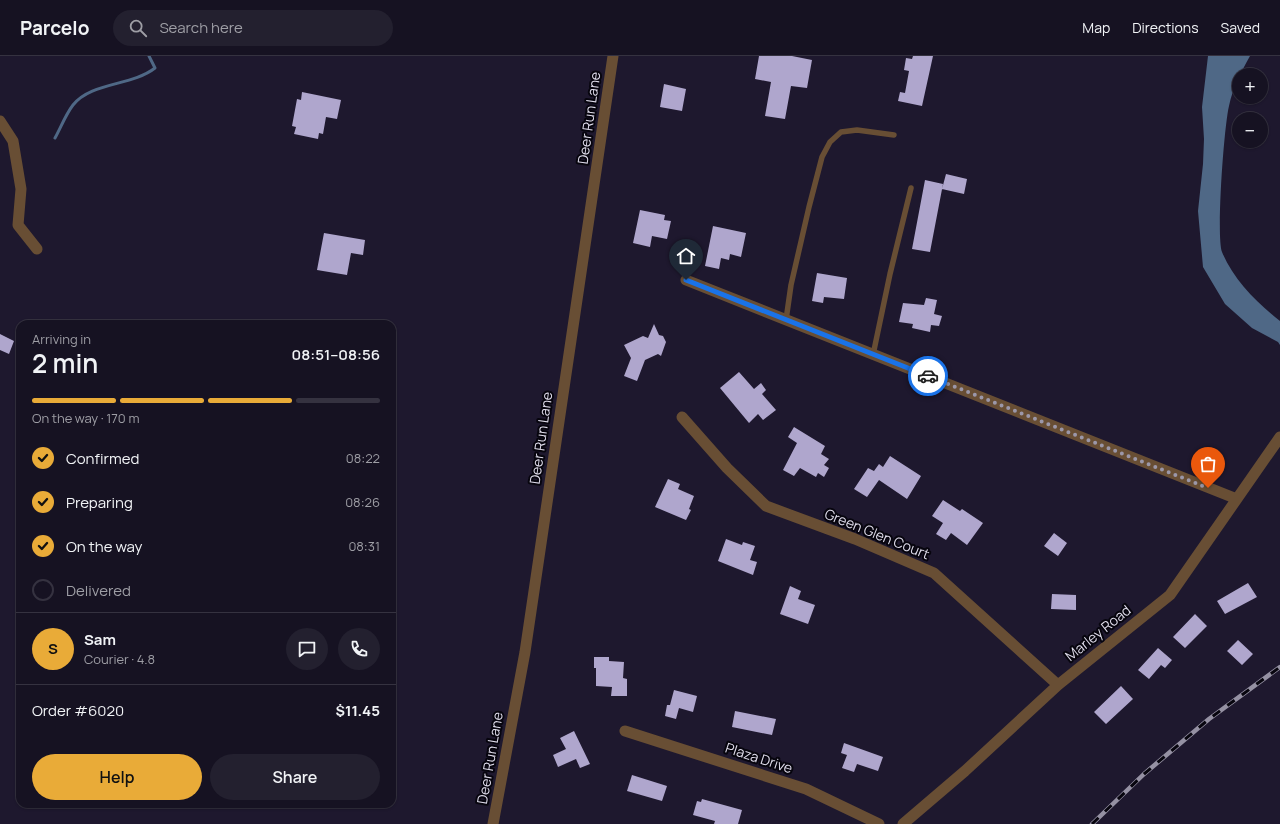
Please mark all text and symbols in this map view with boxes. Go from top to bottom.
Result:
search box [113,10,393,46]
text: Parcelo [20,15,89,41]
icon: search [127,17,149,39]
text: Search here [159,17,243,38]
text: Map [1082,18,1110,37]
text: Directions [1132,18,1199,37]
text: Saved [1221,18,1260,37]
map controls [1232,68,1268,148]
button: + [1232,68,1268,104]
street label: Deer Run Lane [573,70,604,165]
button: − [1232,112,1268,148]
pin [669,239,703,280]
icon: home [675,245,697,267]
text: Arriving in [32,330,91,348]
text: 08:51–08:56 [292,344,380,365]
text: 2 min [32,345,98,381]
courier [908,356,948,396]
icon: car [917,365,939,387]
street label: Deer Run Lane [525,390,556,485]
text: On the way · 170 m [32,409,139,427]
icon: check [32,447,54,469]
pin [1191,447,1225,488]
text: Confirmed [66,448,139,469]
text: 08:22 [346,449,380,467]
icon: bag [1197,453,1219,475]
icon: check [32,491,54,513]
text: Preparing [66,492,133,513]
text: 08:26 [345,493,380,511]
street label: Green Glen Court [822,504,933,563]
icon: check [32,535,54,557]
text: On the way [66,536,142,557]
text: 08:31 [348,537,380,555]
text: Delivered [66,580,131,601]
street label: Marley Road [1061,600,1134,665]
button: chat [286,628,328,670]
button: phone [338,628,380,670]
text: Sam [84,629,116,650]
text: S [48,638,58,659]
text: Courier · 4.8 [84,650,155,668]
text: Order #6020 [32,700,124,721]
text: $11.45 [336,700,380,721]
street label: Deer Run Lane [472,710,507,805]
street label: Plaza Drive [723,738,795,777]
button: Help [32,754,202,800]
button: Share [210,754,380,800]

